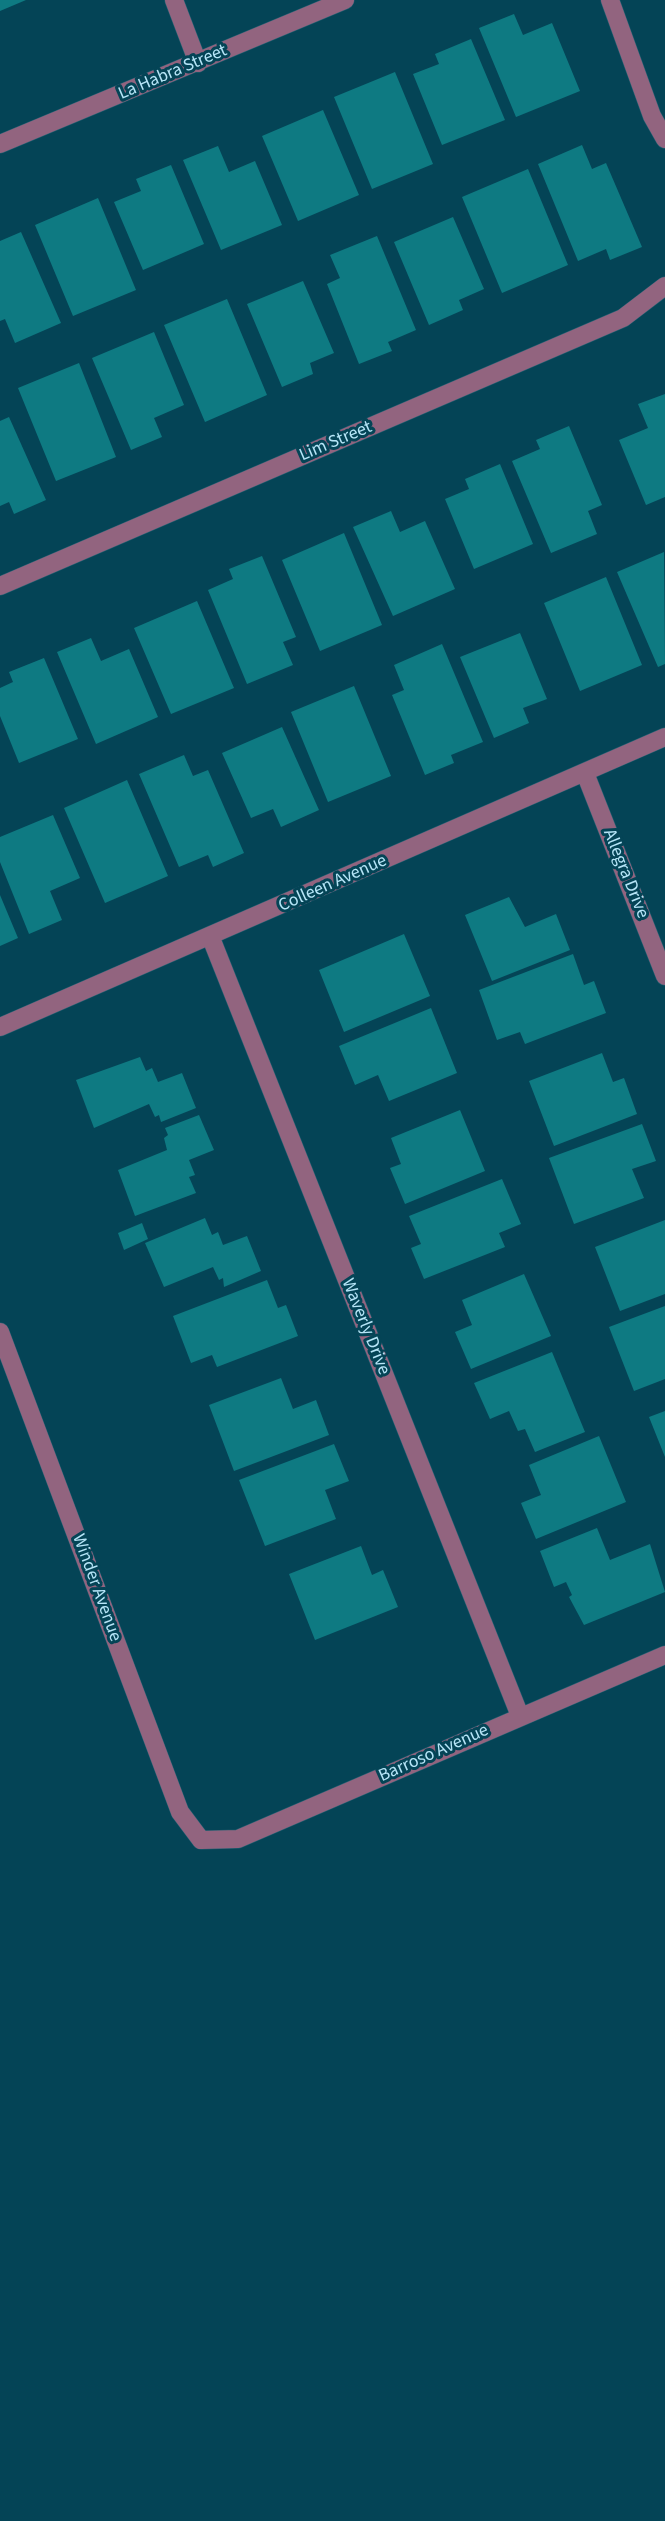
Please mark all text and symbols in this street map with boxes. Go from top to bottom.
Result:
street label: La Habra Street [115,40,231,106]
street label: Lim Street [296,417,376,467]
street label: Allegra Drive [597,826,653,922]
street label: Colleen Avenue [276,851,390,917]
street label: Waverly Drive [336,1276,394,1378]
street label: Winder Avenue [67,1531,125,1645]
street label: Barroso Avenue [376,1720,492,1788]

